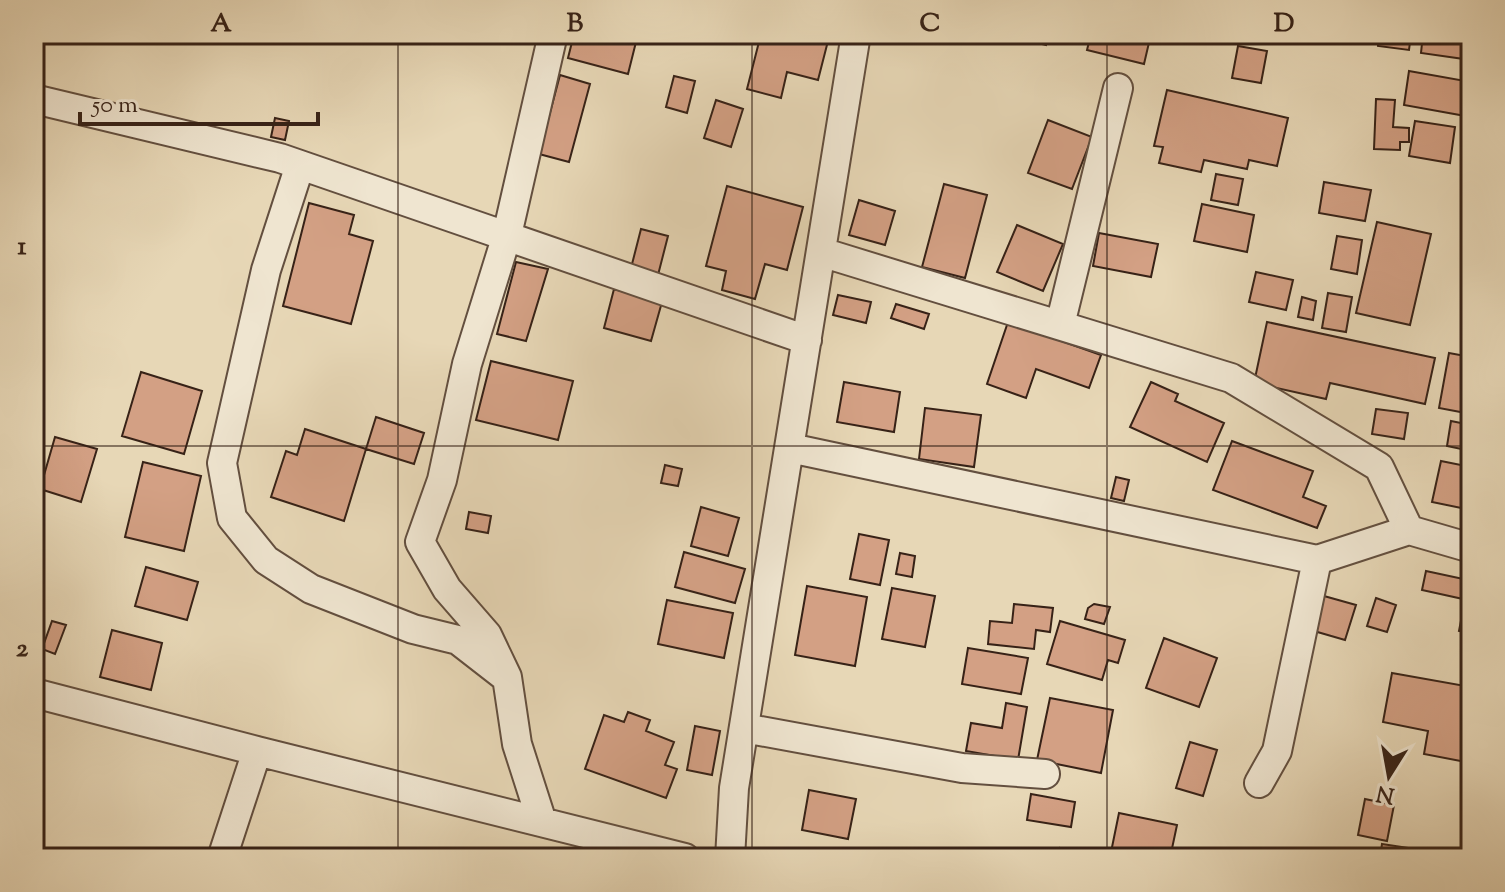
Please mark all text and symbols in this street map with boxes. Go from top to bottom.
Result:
text: A [210,6,232,43]
text: B [567,6,584,43]
text: C [920,6,940,43]
text: D [1274,6,1294,43]
scale bar [80,76,318,126]
text: 50 m [90,89,138,123]
text: 1 [18,229,27,266]
text: 2 [16,631,29,668]
north arrow [1349,736,1429,816]
text: N [1374,775,1397,810]

